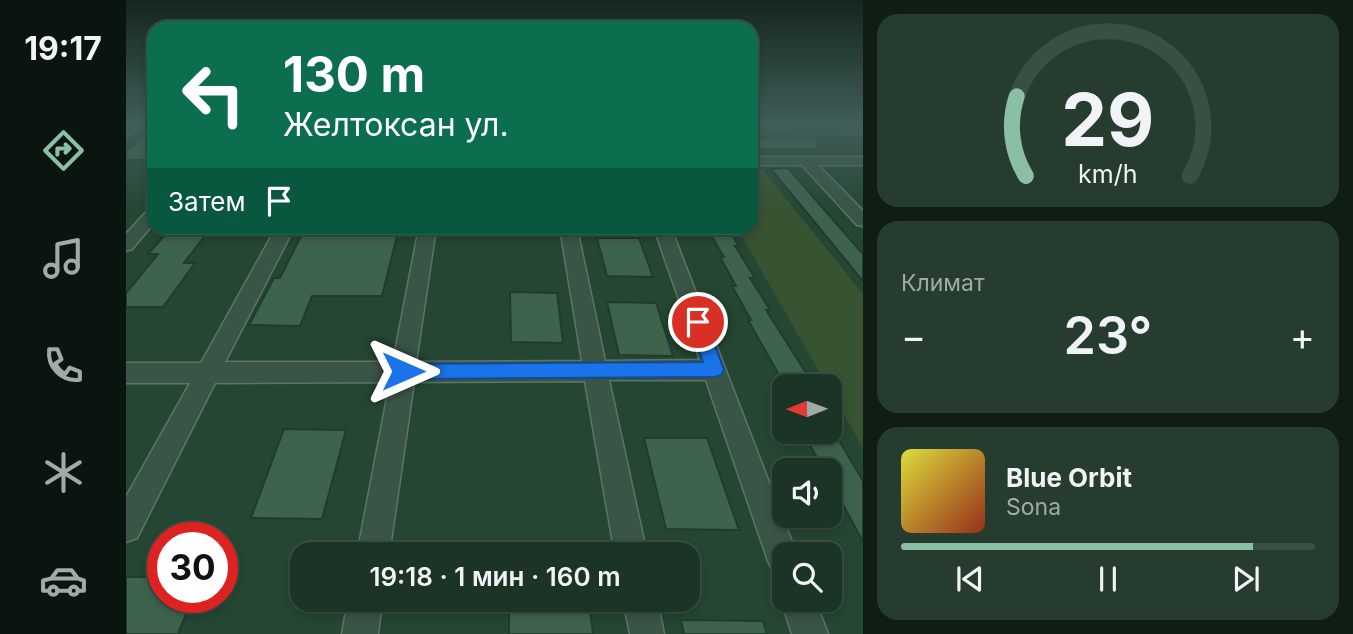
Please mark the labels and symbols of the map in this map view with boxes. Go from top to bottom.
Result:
pin [668,292,728,352]
position arrow [366,334,440,408]
north arrow [772,374,842,444]
speed limit sign: 30 [147,522,238,613]

